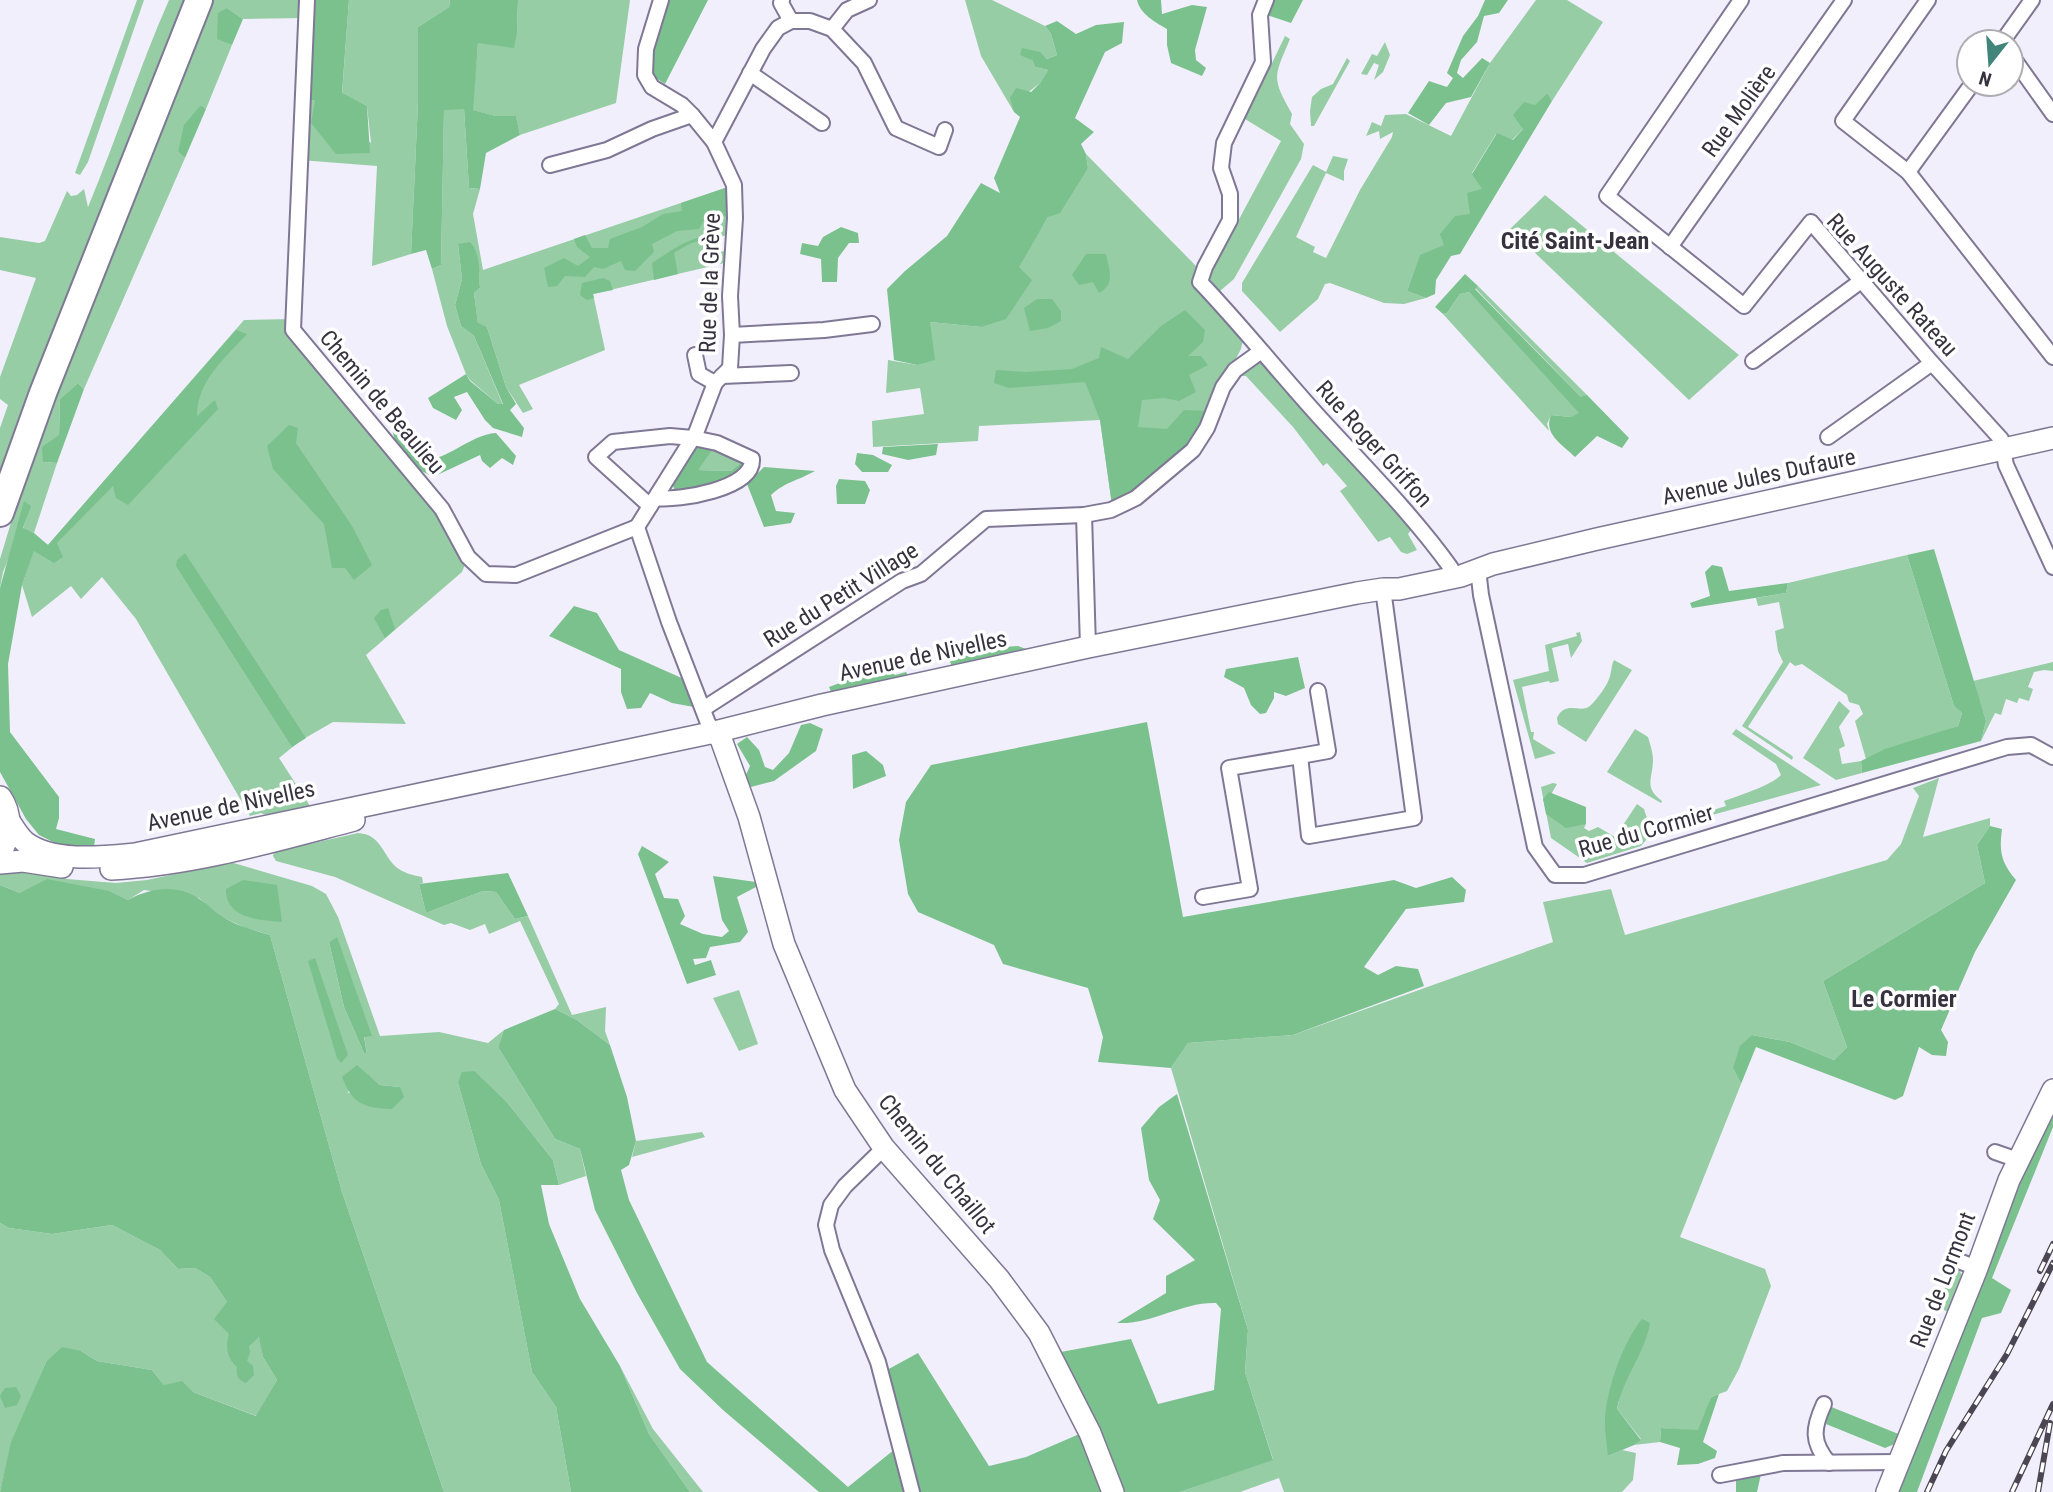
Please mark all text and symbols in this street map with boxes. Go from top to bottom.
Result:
north arrow [1955,28,2025,98]
street label: Rue Molière [1697,60,1781,162]
text: N [1976,66,1994,91]
street label: Rue Auguste Rateau [1821,208,1963,362]
street label: Rue de la Grève [694,213,726,353]
district label: Cité Saint-Jean [1501,227,1649,255]
street label: Chemin de Beaulieu [314,325,450,479]
street label: Rue Roger Griffon [1310,375,1438,513]
street label: Avenue Jules Dufaure [1660,443,1858,511]
street label: Rue du Petit Village [759,537,923,653]
street label: Avenue de Nivelles [837,625,1009,687]
street label: Avenue de Nivelles [145,775,317,837]
street label: Rue du Cormier [1575,799,1717,863]
district label: Le Cormier [1851,985,1957,1013]
street label: Chemin du Chaillot [873,1089,1001,1239]
street label: Rue de Lormont [1905,1208,1981,1352]

